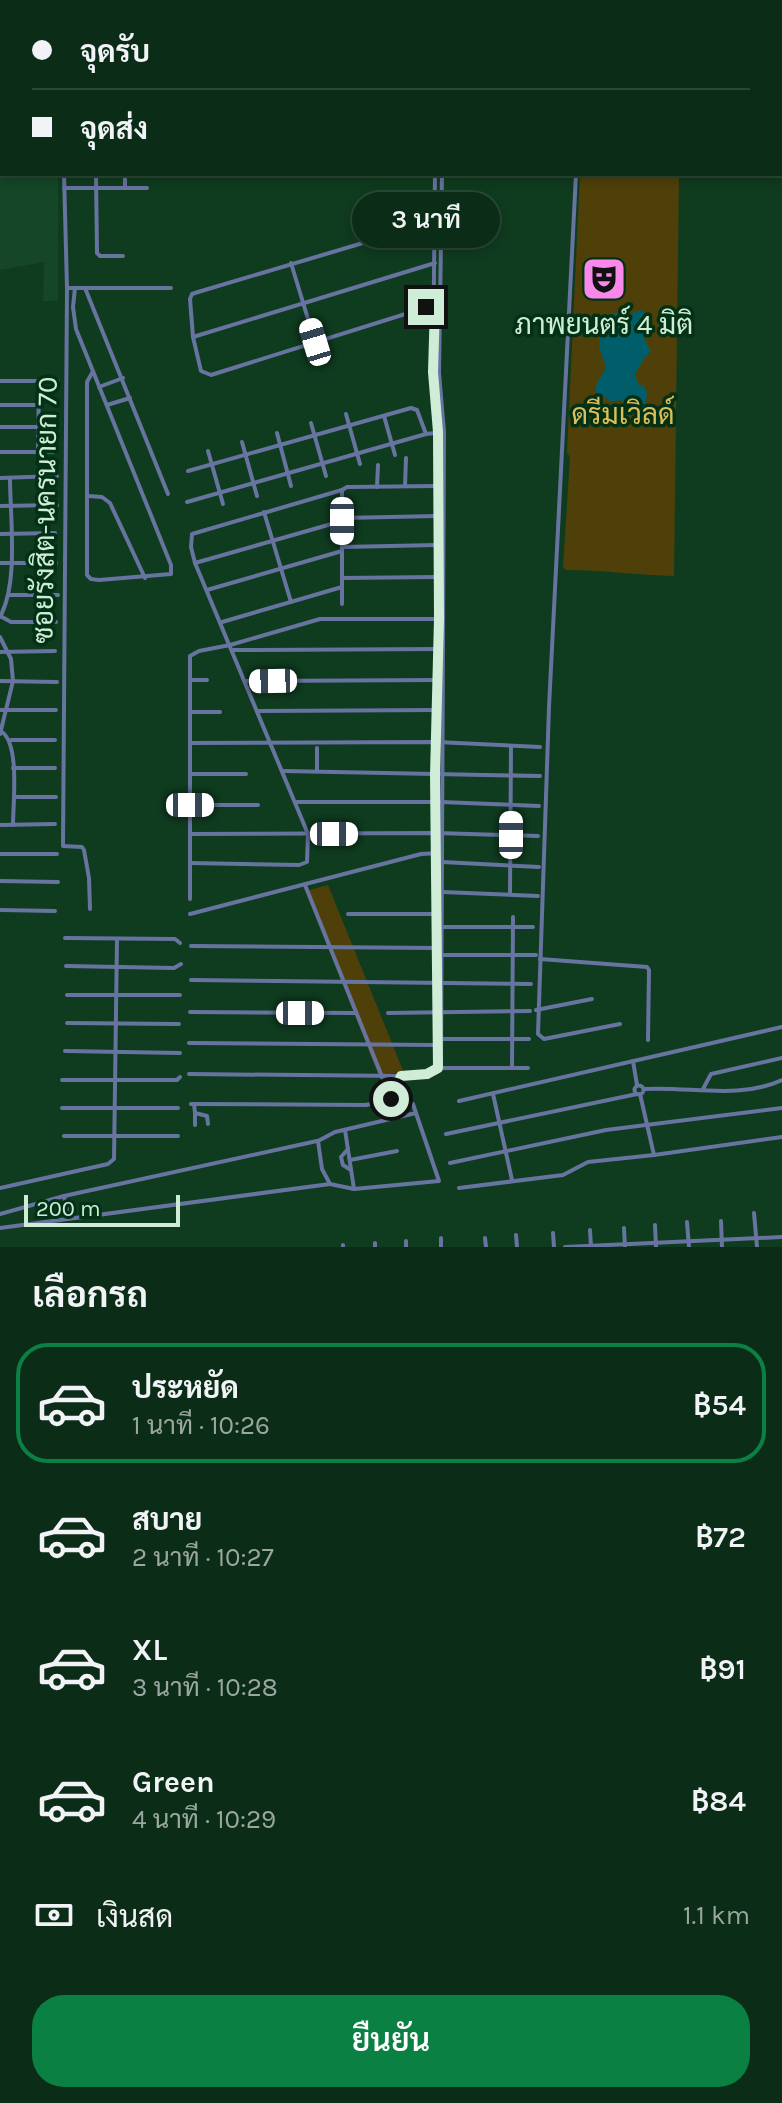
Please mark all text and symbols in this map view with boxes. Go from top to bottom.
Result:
text: จุดรับ [80,34,150,70]
text: จุดส่ง [80,111,148,147]
callout: 3 นาที [352,191,500,247]
text: 3 นาที [391,204,461,235]
theatre icon: ภาพยนตร์ 4 มิติ [580,255,628,303]
route end [408,289,444,325]
place label: ภาพยนตร์ 4 มิติ [515,305,693,341]
car [297,316,333,368]
street label: ซอยรังสิต-นครนายก 70 [24,376,64,644]
park label: ดรีมเวิลด์ [571,395,675,431]
car [330,497,354,545]
car [249,669,297,693]
car [166,793,214,817]
car [499,811,523,859]
car [310,822,358,846]
car [276,1001,324,1025]
route start [373,1081,409,1117]
scale bar [24,1191,180,1227]
text: 200 m [36,1196,101,1222]
text: เลือกรถ [32,1274,148,1316]
icon: car [36,1367,108,1439]
text: ประหยัด [132,1370,239,1406]
text: ฿54 [693,1387,746,1423]
text: 1 นาที · 10:26 [132,1410,270,1441]
icon: car [36,1499,108,1571]
text: สบาย [132,1502,202,1538]
text: ฿72 [695,1519,746,1555]
text: 2 นาที · 10:27 [132,1542,274,1573]
icon: car [36,1631,108,1703]
text: XL [132,1632,167,1668]
text: ฿91 [699,1651,746,1687]
text: 3 นาที · 10:28 [132,1672,278,1703]
icon: car [36,1763,108,1835]
text: Green [132,1764,215,1800]
text: ฿84 [691,1783,746,1819]
text: 4 นาที · 10:29 [132,1804,276,1835]
icon: cash [32,1893,76,1937]
text: เงินสด [96,1899,173,1935]
text: 1.1 km [683,1900,750,1931]
button: ยืนยัน [32,1995,750,2087]

